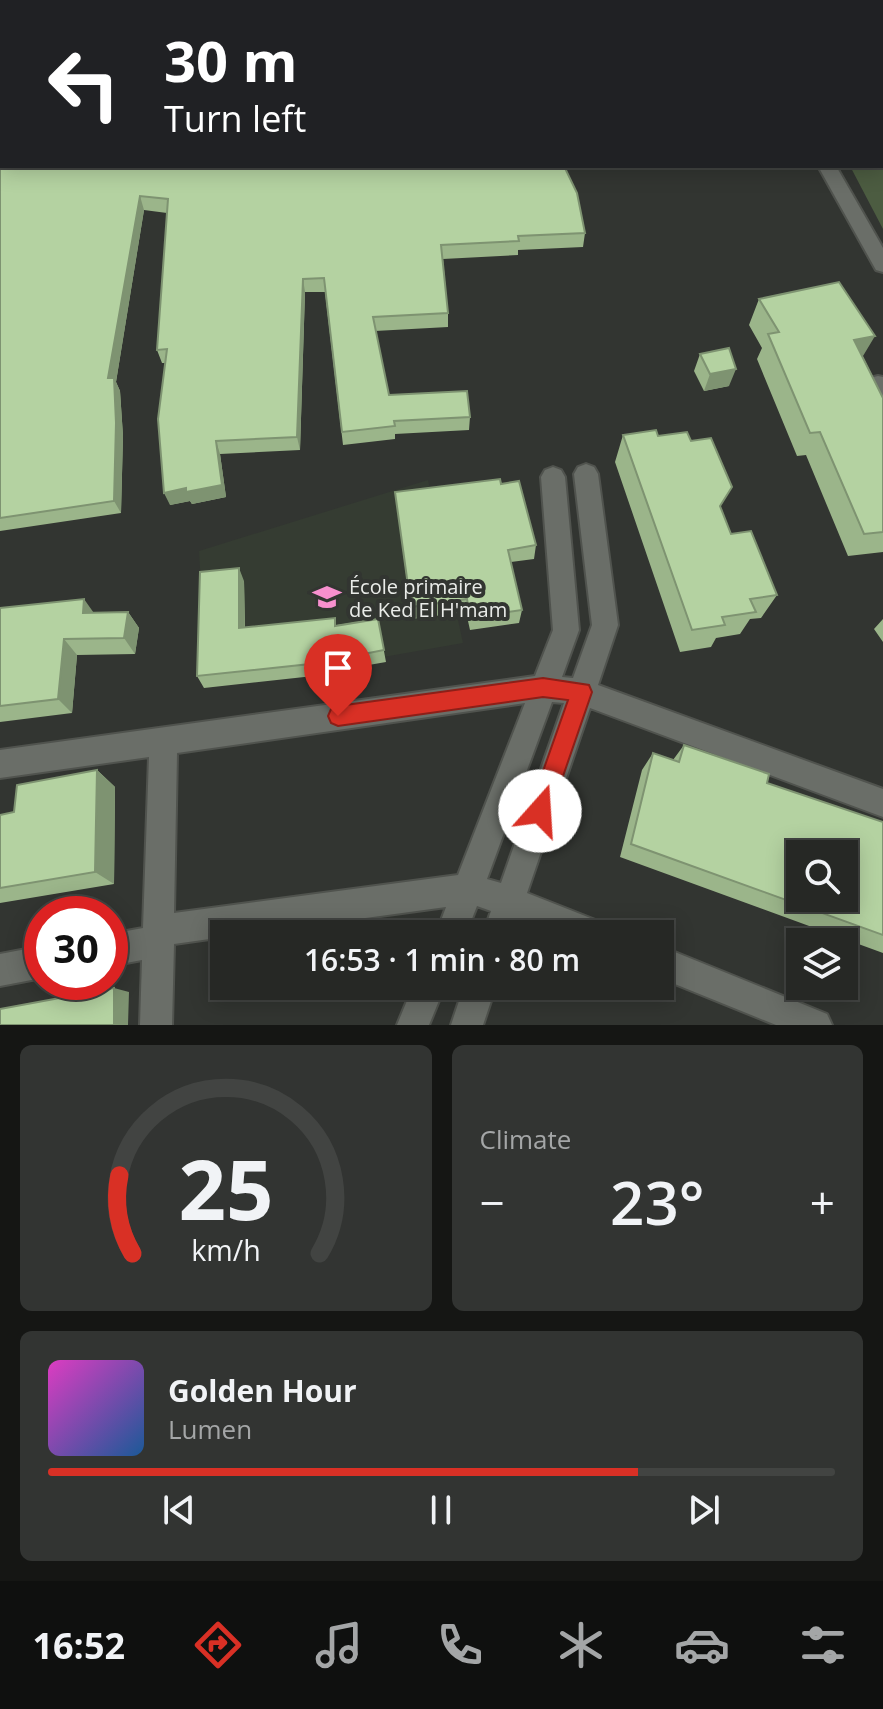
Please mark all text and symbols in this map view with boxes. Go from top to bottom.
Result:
text: 30 m [164,22,298,98]
icon: left [32,32,136,136]
text: Turn left [164,94,306,143]
place label: École primaire de Ked El H'mam [349,573,507,623]
school or university icon: École primaire de Ked El H'mam [312,582,342,612]
pin [304,634,372,716]
icon: arrive [316,646,360,690]
position arrow [498,769,582,853]
map controls [786,840,858,1000]
button: search [786,840,858,912]
speed limit sign: 30 [24,896,128,1000]
button: layers [786,928,858,1000]
text: 16:53 · 1 min · 80 m [304,939,580,980]
text: Climate [480,1121,571,1157]
text: 25 [178,1131,273,1244]
text: 23° [610,1161,704,1243]
text: − [480,1172,505,1232]
text: + [810,1172,835,1232]
text: km/h [191,1230,260,1269]
text: Golden Hour [168,1370,357,1411]
text: Lumen [168,1411,252,1447]
icon: previous [157,1488,201,1532]
icon: pause [419,1488,463,1532]
icon: next [682,1488,726,1532]
icon: directions [190,1617,246,1673]
icon: music [311,1617,367,1673]
icon: phone [432,1617,488,1673]
icon: climate [553,1617,609,1673]
icon: car [674,1617,730,1673]
icon: filters [795,1617,851,1673]
text: 16:52 [32,1621,125,1670]

